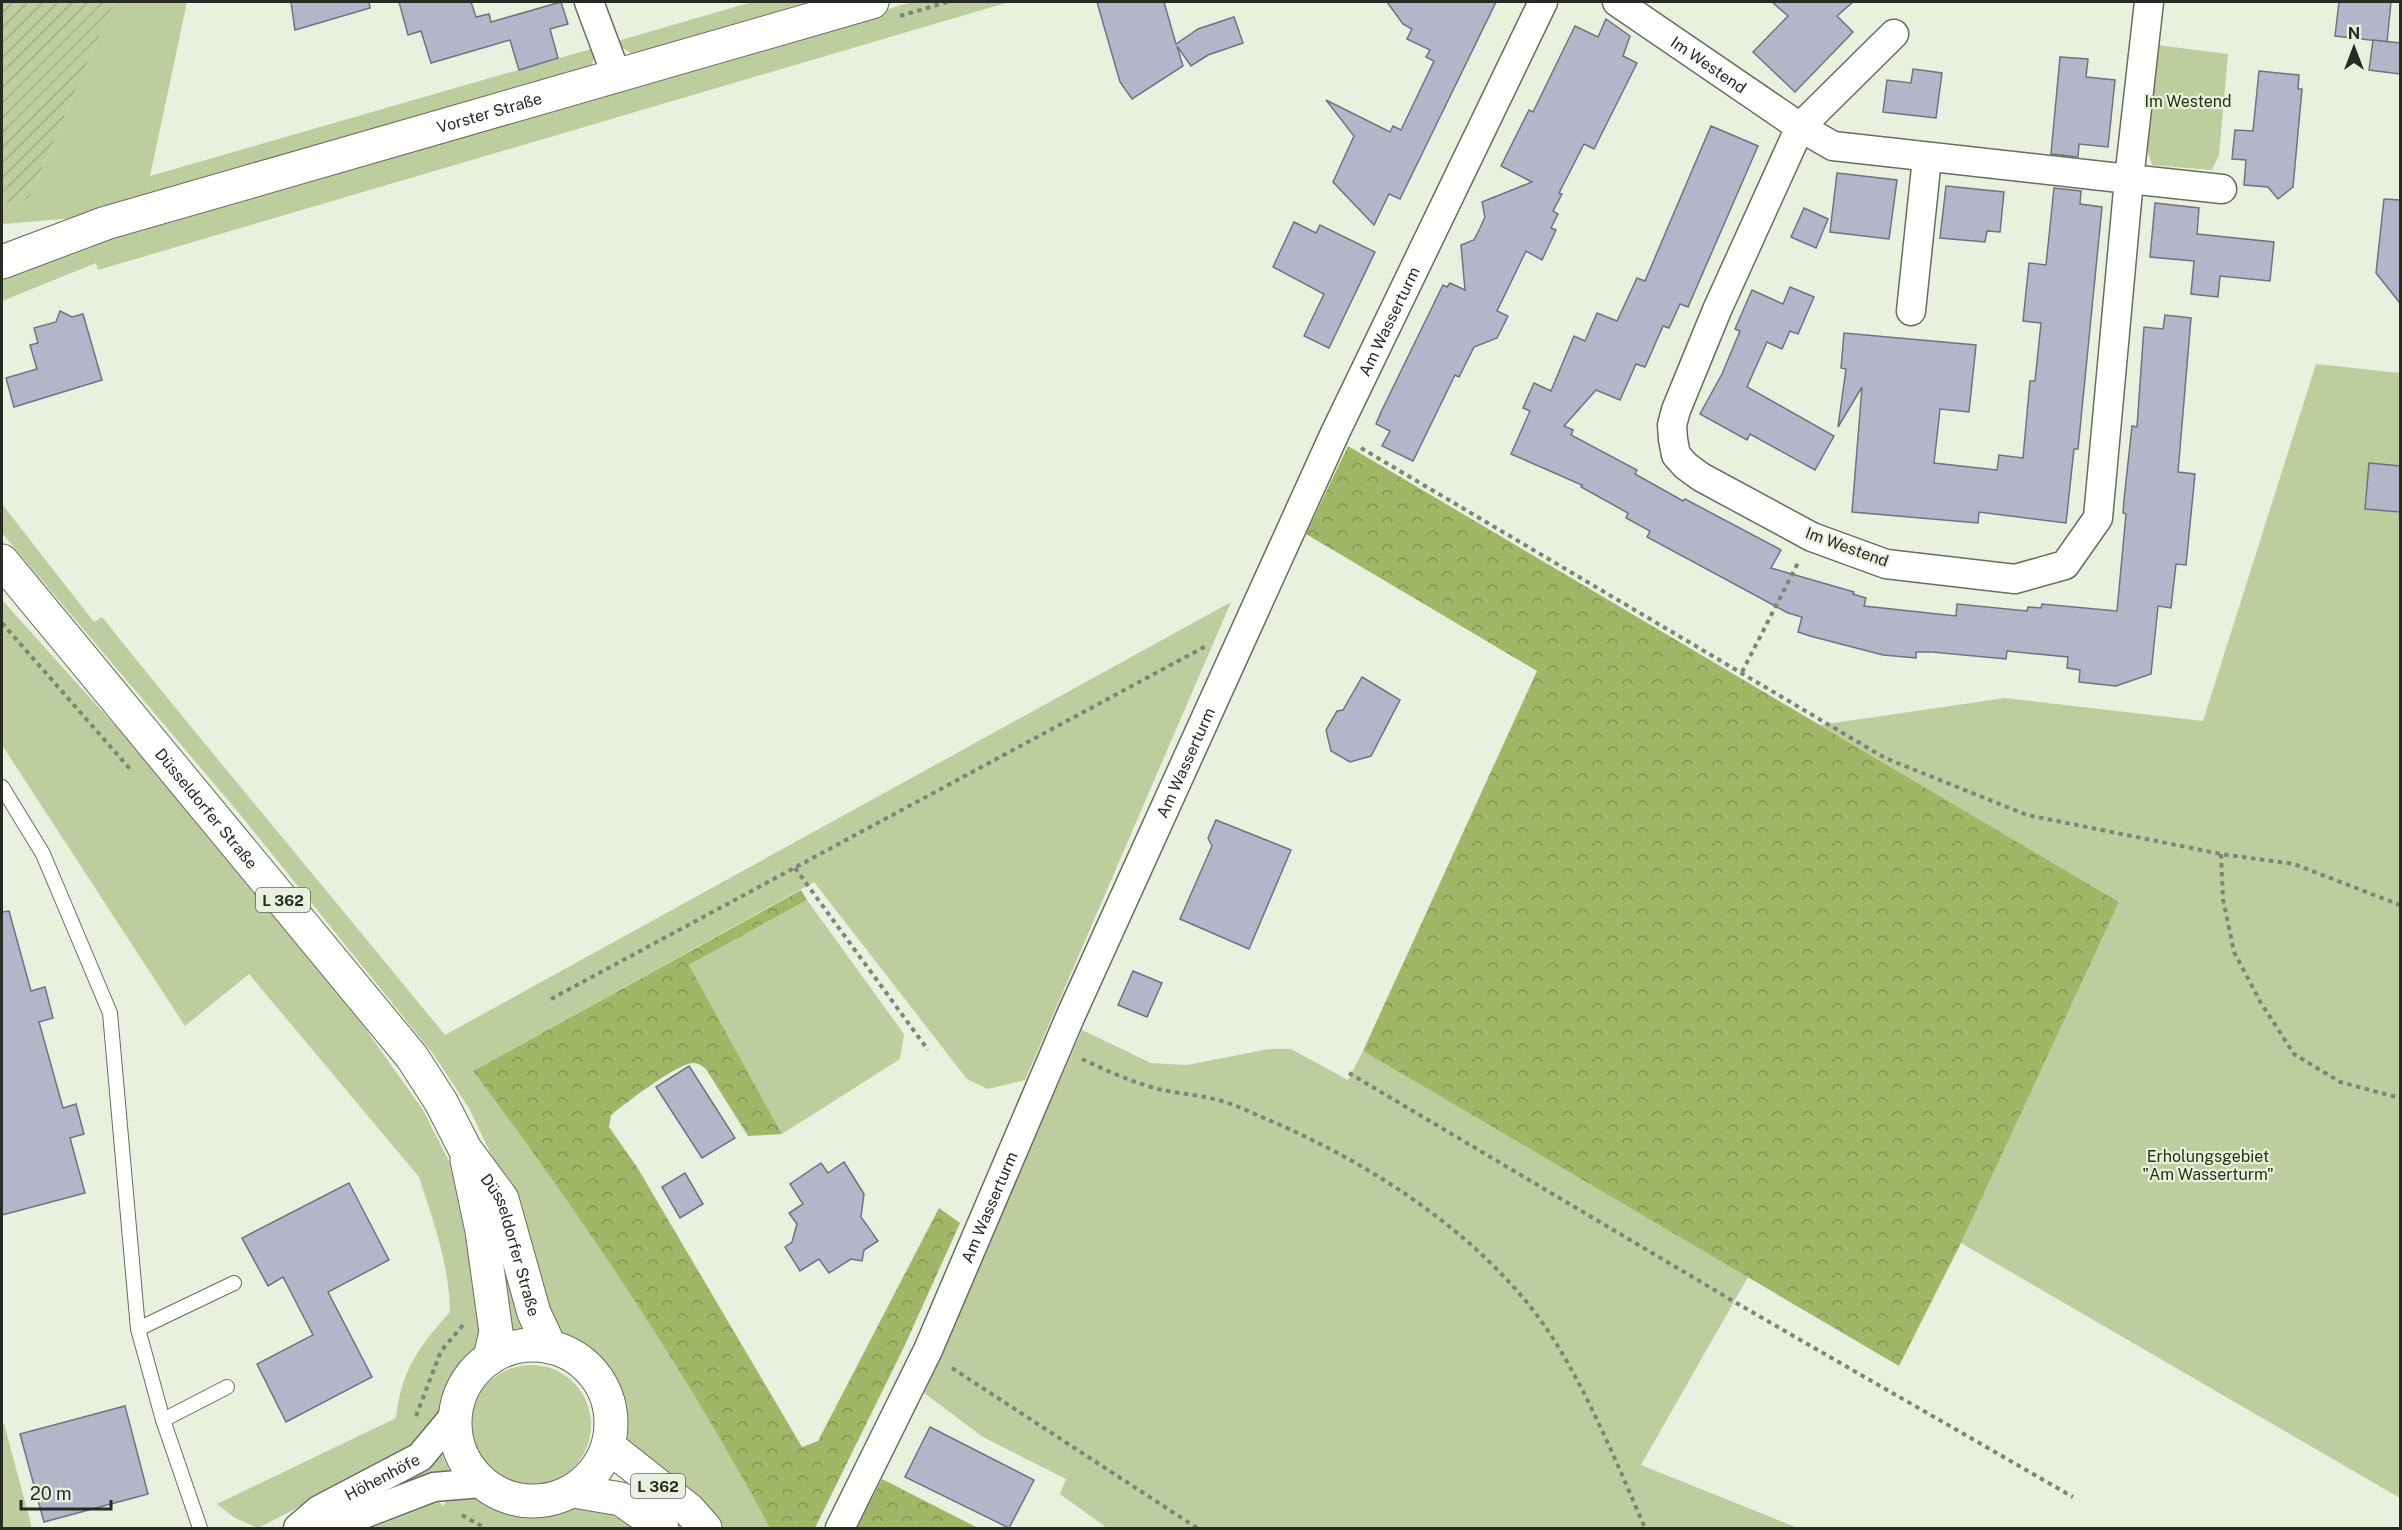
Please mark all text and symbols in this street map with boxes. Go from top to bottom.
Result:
north arrow [2324,18,2384,78]
text: N [2348,24,2360,43]
street label: Im Westend [1667,32,1750,97]
street label: Vorster Straße [435,88,544,137]
park label: Im Westend [2144,92,2232,111]
street label: Am Wasserturm [1355,263,1423,379]
street label: Im Westend [1803,523,1891,571]
street label: Am Wasserturm [1152,704,1219,821]
street label: Düsseldorfer Straße [151,744,262,873]
road number: L 362 [256,888,310,912]
park label: Erholungsgebiet "Am Wasserturm" [2142,1147,2274,1184]
street label: Am Wasserturm [957,1149,1021,1266]
street label: Düsseldorfer Straße [477,1170,544,1318]
street label: Höhenhöfe [341,1449,423,1504]
scale bar [21,1473,111,1511]
road number: L 362 [631,1474,685,1498]
text: 20 m [30,1483,72,1504]

